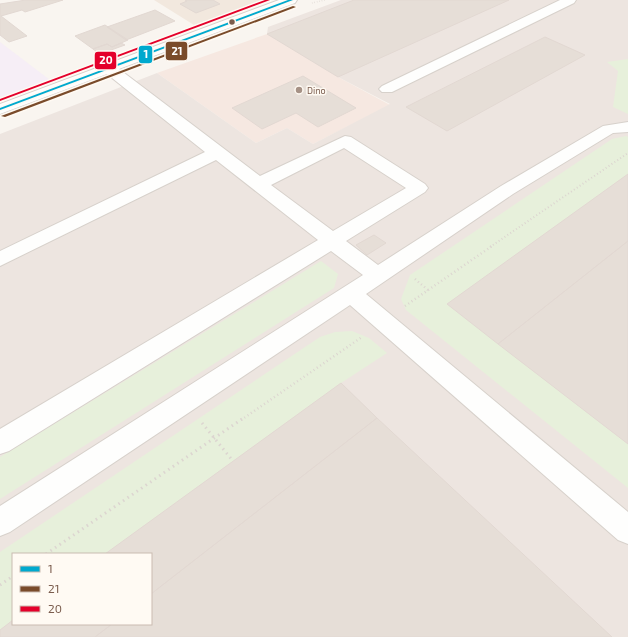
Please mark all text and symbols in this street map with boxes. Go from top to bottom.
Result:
unlabelled marker [227,17,237,27]
line badge: 21 [165,41,188,61]
text: 21 [171,44,183,57]
line badge: 1 [138,45,153,64]
text: 1 [144,47,148,60]
line badge: 20 [94,51,117,70]
text: 20 [99,53,113,66]
marker: Dino [294,85,304,95]
place label: Dino [307,85,326,96]
legend [12,553,152,625]
text: 1 [48,561,53,575]
text: 21 [48,581,60,595]
text: 20 [48,601,62,615]

